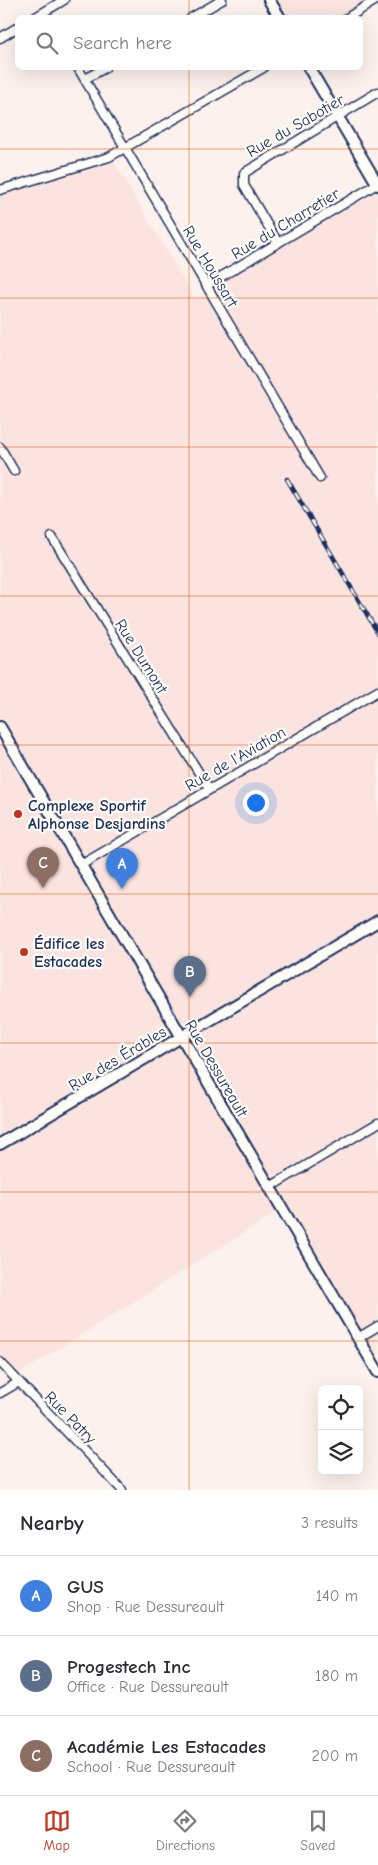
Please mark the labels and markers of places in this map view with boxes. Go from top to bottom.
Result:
place label: Complexe Sportif Alphonse Desjardins [28,797,166,833]
marker: Complexe Sportif Alphonse Desjardins [12,808,24,820]
pin: C [27,847,59,888]
pin: A [106,848,138,889]
place label: Édifice les Estacades [34,934,104,971]
marker: Édifice les Estacades [18,946,30,958]
pin: B [174,956,206,997]

